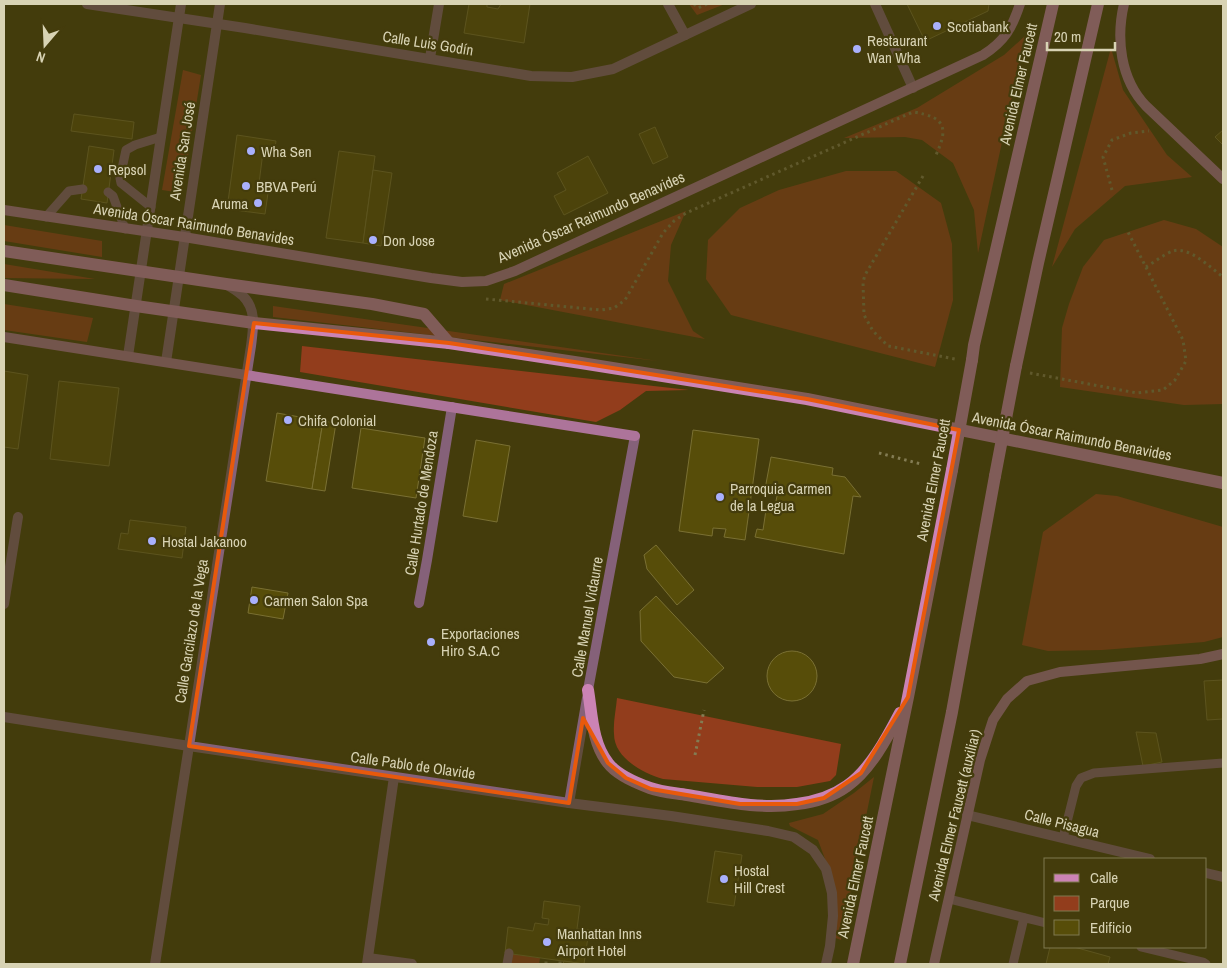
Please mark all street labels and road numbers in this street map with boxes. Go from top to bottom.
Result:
street label: Avenida Elmer Faucett [994,21,1042,148]
street label: Calle Luis Godín [381,25,475,61]
street label: Avenida San José [164,100,200,203]
street label: Avenida Óscar Raimundo Benavides [493,166,688,268]
street label: Avenida Óscar Raimundo Benavides [91,198,296,250]
street label: Avenida Óscar Raimundo Benavides [969,406,1174,466]
street label: Avenida Elmer Faucett [911,416,955,544]
street label: Calle Hurtado de Mendoza [399,429,443,577]
street label: Calle Manuel Vidaurre [566,555,608,679]
street label: Calle Garcilazo de la Vega [169,557,213,705]
street label: Avenida Elmer Faucett (auxiliar) [922,727,986,904]
street label: Calle Pablo de Olavide [349,746,477,784]
street label: Calle Pisagua [1022,804,1102,842]
street label: Avenida Elmer Faucett [832,813,878,941]

